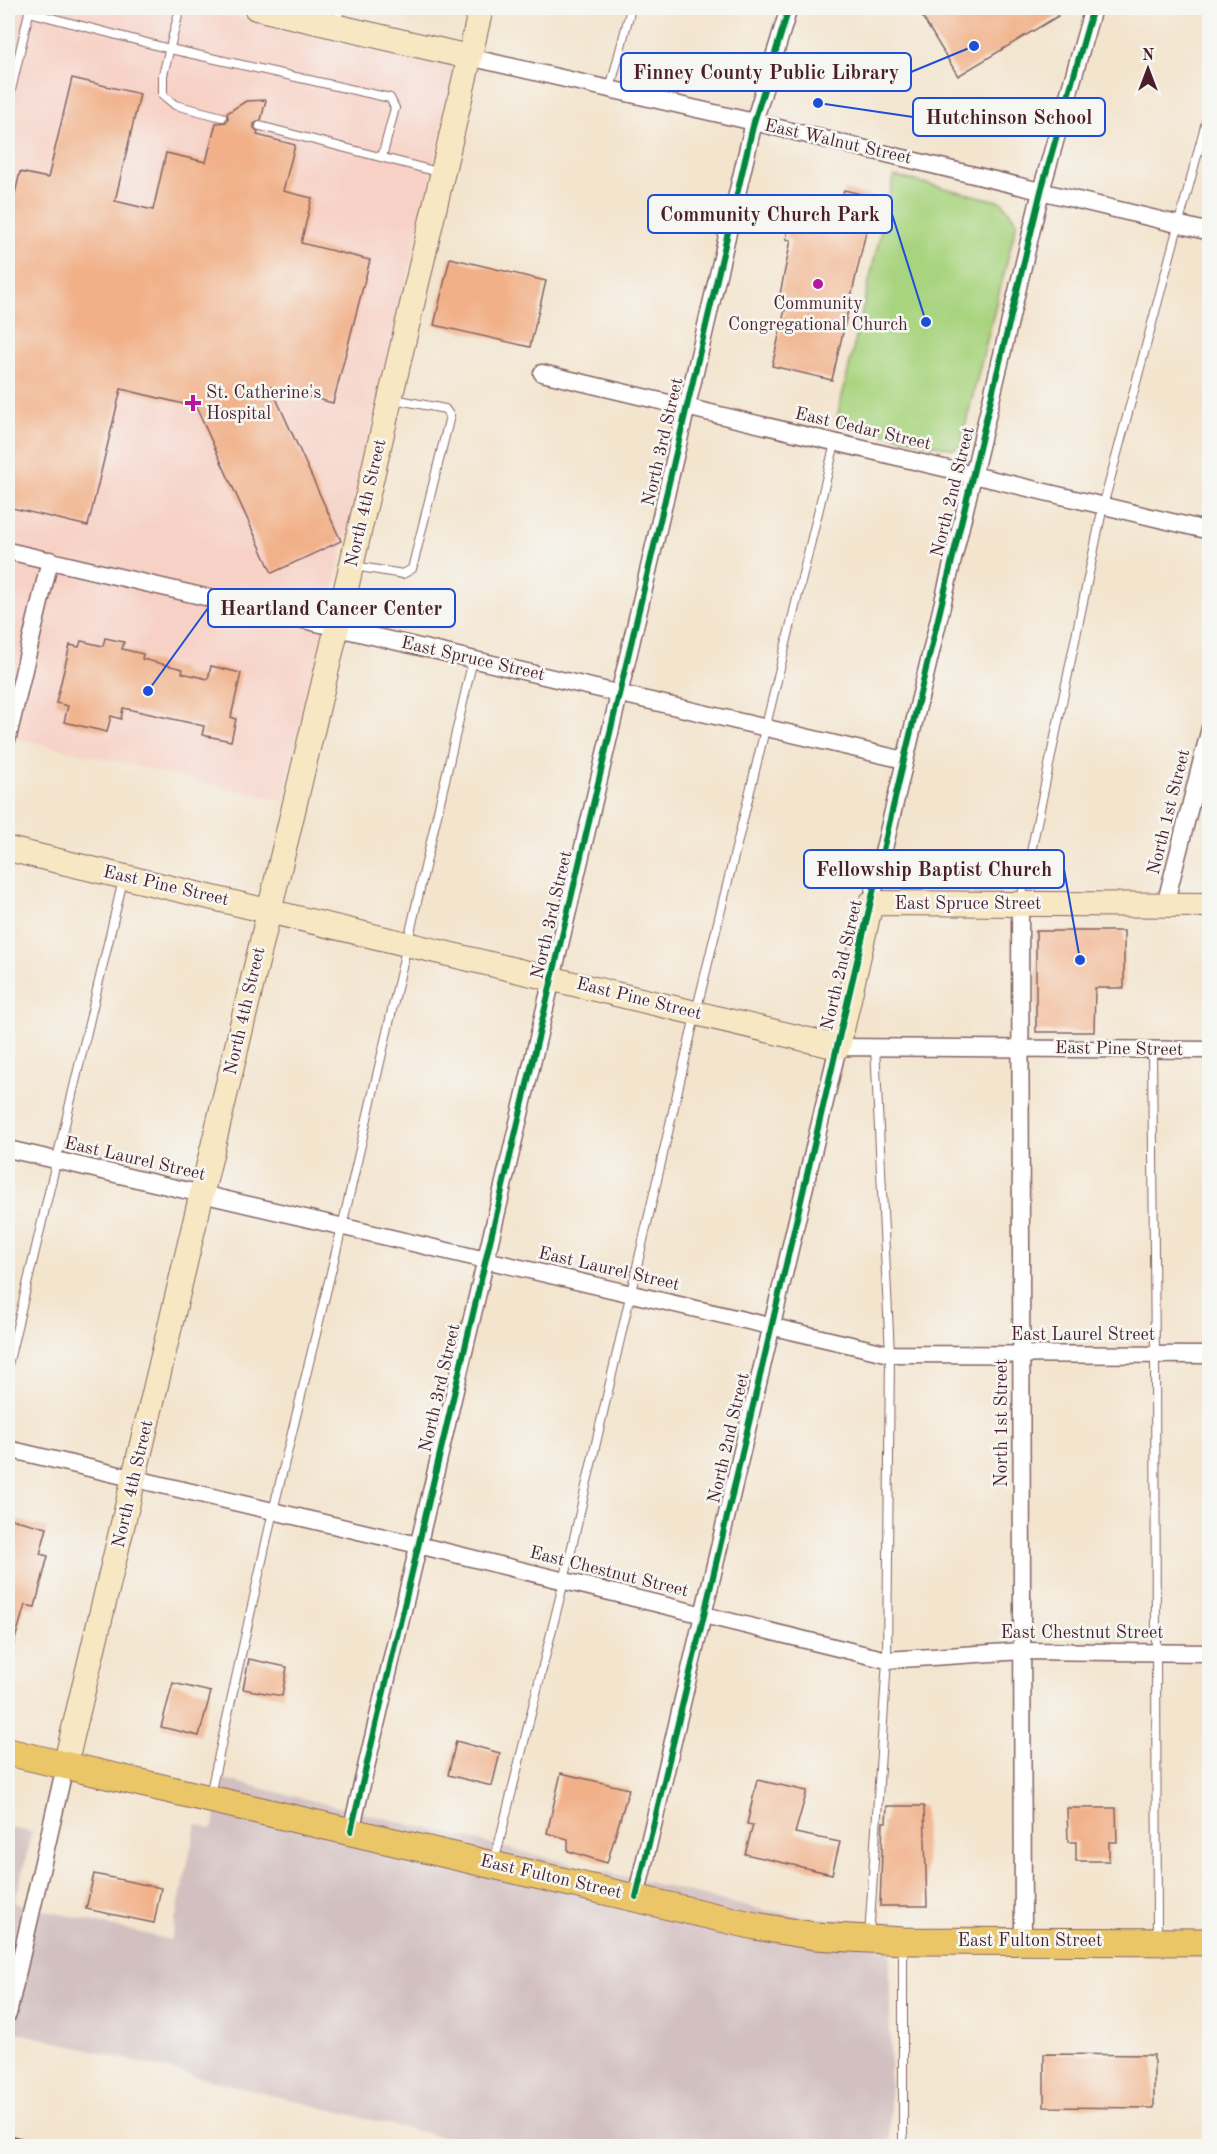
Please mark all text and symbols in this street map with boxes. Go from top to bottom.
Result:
north arrow [1118,39,1178,99]
text: N [1142,48,1155,64]
callout: Finney County Public Library [621,53,911,91]
text: Finney County Public Library [633,64,899,84]
callout: Hutchinson School [913,98,1105,136]
text: Hutchinson School [925,109,1093,129]
street label: East Walnut Street [763,116,913,168]
callout: Community Church Park [648,195,892,233]
text: Community Church Park [660,206,880,226]
marker: Community Congregational Church [811,277,825,291]
place label: Community Congregational Church [728,295,908,334]
street label: North 3rd Street [639,376,687,508]
place label: St. Catherine's Hospital [206,384,321,423]
marker: St. Catherine's Hospital [184,394,202,412]
street label: East Cedar Street [793,405,933,453]
street label: North 2nd Street [928,425,978,559]
street label: North 4th Street [343,437,389,569]
callout: Heartland Cancer Center [208,589,455,627]
text: Heartland Cancer Center [220,600,443,620]
street label: East Spruce Street [399,634,547,684]
street label: North 1st Street [1145,747,1193,877]
street label: North 3rd Street [528,849,576,981]
callout: Fellowship Baptist Church [804,850,1064,888]
text: Fellowship Baptist Church [816,861,1052,881]
street label: East Pine Street [101,863,231,909]
street label: East Spruce Street [895,895,1041,913]
street label: North 2nd Street [818,898,866,1032]
street label: North 4th Street [222,945,268,1077]
street label: East Pine Street [575,975,703,1023]
street label: East Pine Street [1055,1039,1183,1059]
street label: East Laurel Street [63,1134,207,1184]
street label: East Laurel Street [537,1244,681,1294]
street label: North 3rd Street [416,1322,464,1454]
street label: East Laurel Street [1011,1326,1155,1344]
street label: North 1st Street [993,1359,1011,1487]
street label: North 2nd Street [705,1371,753,1505]
street label: North 4th Street [110,1418,156,1550]
street label: East Chestnut Street [528,1544,690,1600]
street label: East Chestnut Street [1000,1624,1164,1642]
street label: East Fulton Street [478,1852,624,1902]
street label: East Fulton Street [958,1932,1102,1950]

